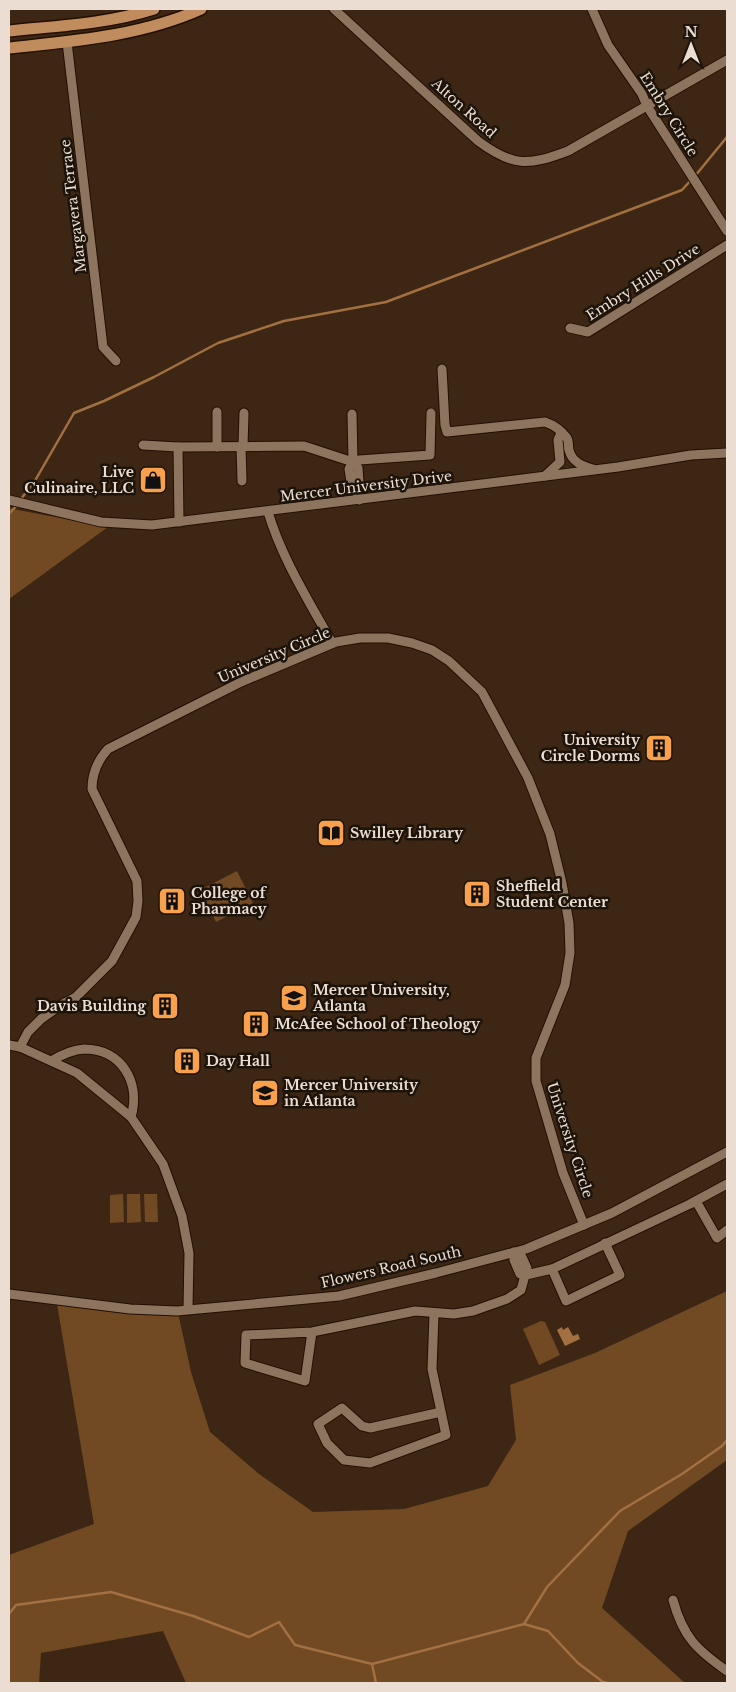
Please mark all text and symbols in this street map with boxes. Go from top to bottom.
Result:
north arrow [666,20,716,70]
text: N [684,23,698,41]
street label: Embry Circle [636,68,702,160]
street label: Alton Road [427,74,500,142]
street label: Margavera Terrace [56,138,90,274]
street label: Embry Hills Drive [583,240,703,324]
place label: Live Culinaire, LLC [24,463,134,497]
shop icon: Live Culinaire, LLC [138,465,168,495]
street label: Mercer University Drive [279,467,453,505]
street label: University Circle [215,623,333,687]
place label: University Circle Dorms [541,731,641,765]
building icon: University Circle Dorms [644,733,674,763]
library icon: Swilley Library [316,818,346,848]
place label: Swilley Library [350,824,464,842]
place label: Sheffield Student Center [496,877,608,911]
building icon: Sheffield Student Center [462,879,492,909]
place label: College of Pharmacy [191,884,268,918]
building icon: College of Pharmacy [157,886,187,916]
place label: Mercer University, Atlanta [312,981,450,1015]
school or university icon: Mercer University, Atlanta [279,983,309,1013]
building icon: Davis Building [150,991,180,1021]
place label: Davis Building [37,997,146,1015]
building icon: McAfee School of Theology [241,1009,271,1039]
place label: McAfee School of Theology [275,1015,481,1033]
building icon: Day Hall [172,1046,202,1076]
place label: Day Hall [206,1052,270,1070]
place label: Mercer University in Atlanta [284,1076,419,1110]
school or university icon: Mercer University in Atlanta [250,1078,280,1108]
street label: University Circle [543,1080,597,1200]
street label: Flowers Road South [319,1242,463,1292]

